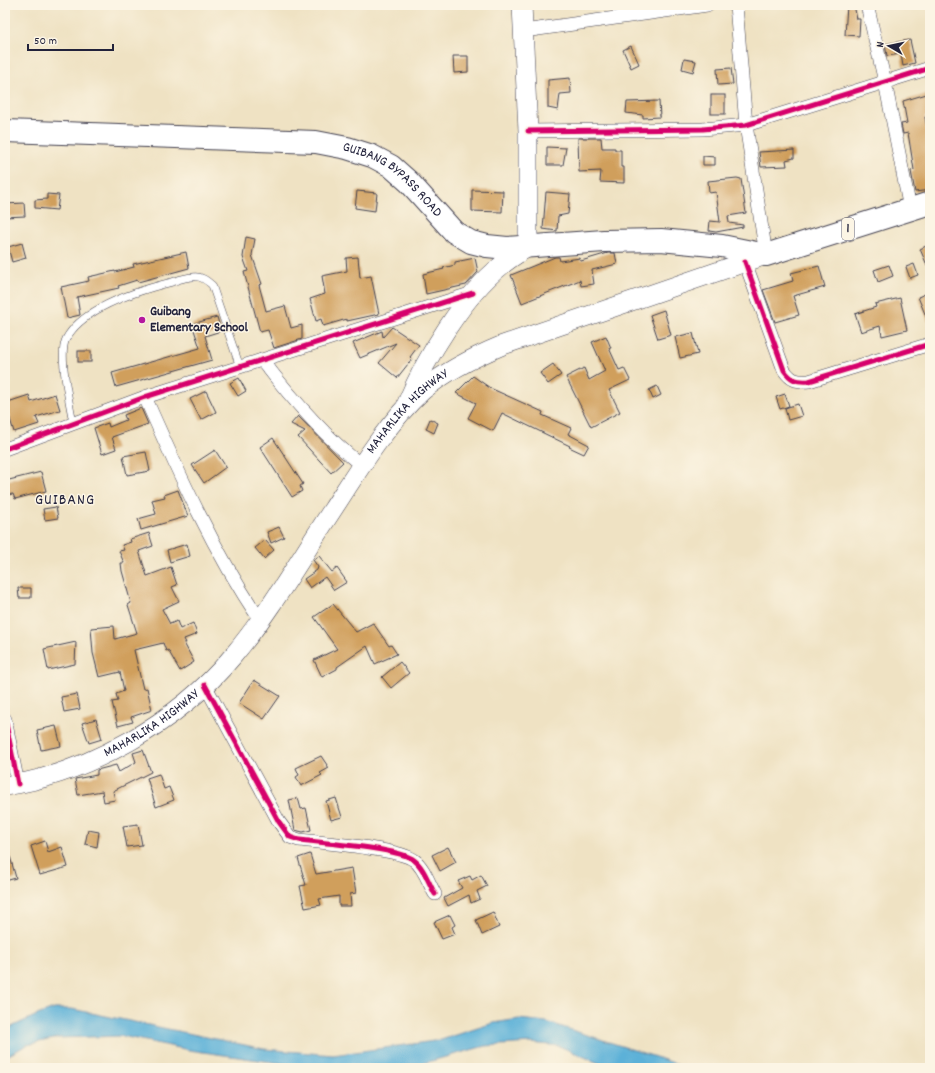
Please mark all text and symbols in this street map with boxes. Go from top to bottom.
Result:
scale bar [28,26,113,52]
north arrow [869,26,909,66]
text: 50 m [34,33,57,50]
text: N [873,40,890,49]
street label: GUIBANG BYPASS ROAD [341,137,446,222]
road number: 1 [842,218,854,240]
place label: Guibang Elementary School [150,302,249,338]
marker: Guibang Elementary School [137,315,147,325]
street label: MAHARLIKA HIGHWAY [362,364,453,458]
district label: GUIBANG [35,489,95,512]
street label: MAHARLIKA HIGHWAY [100,684,205,763]

